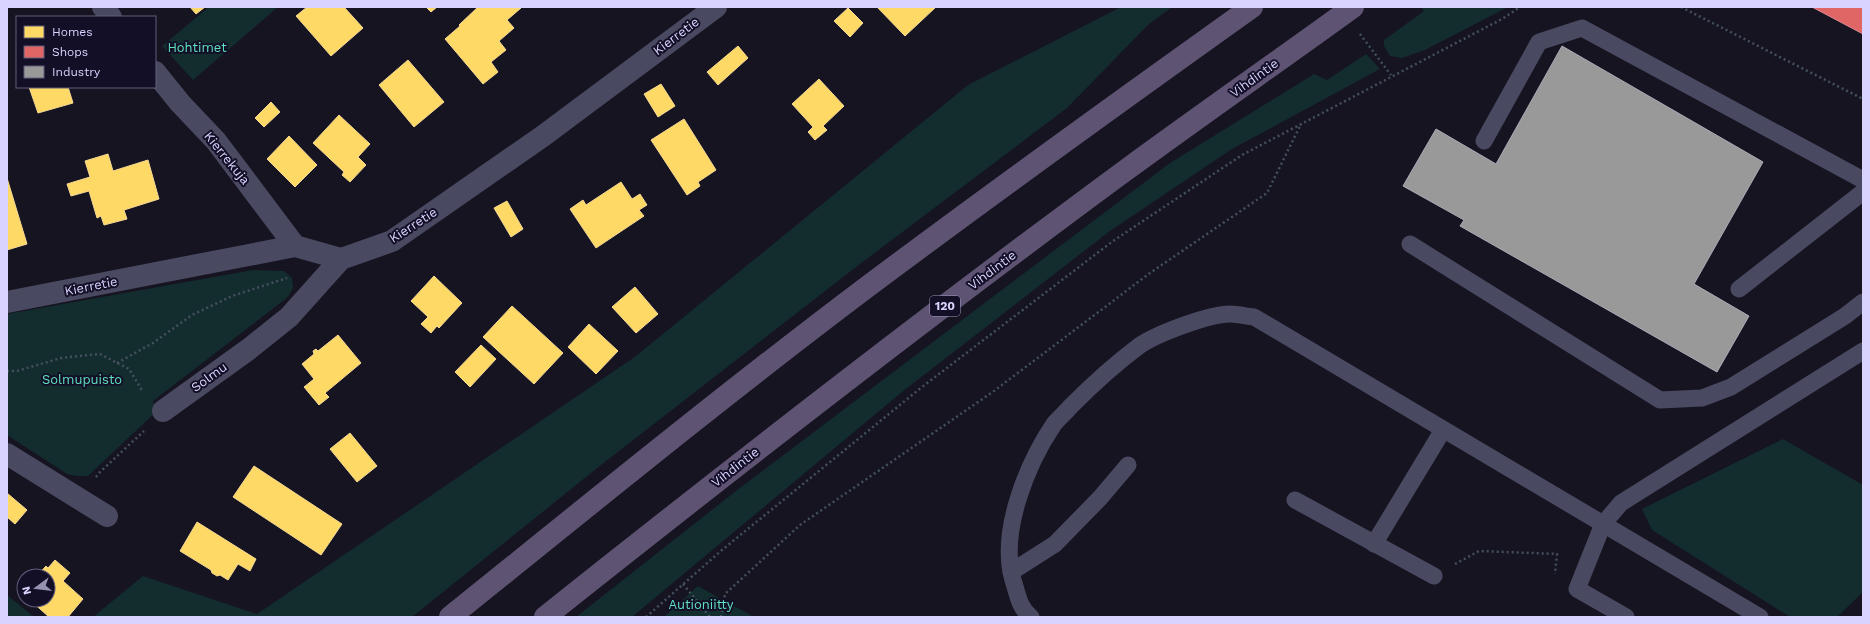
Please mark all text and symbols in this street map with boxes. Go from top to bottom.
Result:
street label: Kierretie [650,14,702,58]
legend [16,16,156,88]
text: Homes [52,25,93,39]
park label: Hohtimet [167,40,227,55]
text: Shops [52,45,88,59]
street label: Vihdintie [1227,56,1281,100]
text: Industry [52,65,101,79]
street label: Kierrekuja [201,129,253,188]
street label: Kierretie [386,204,440,246]
street label: Vihdintie [965,247,1019,293]
street label: Kierretie [63,274,119,298]
road number: 120 [930,296,960,316]
street label: Solmu [188,359,230,395]
park label: Solmupuisto [42,372,122,387]
street label: Vihdintie [708,444,762,490]
north arrow [16,568,56,608]
text: N [19,585,34,596]
park label: Autioniitty [669,597,734,612]

